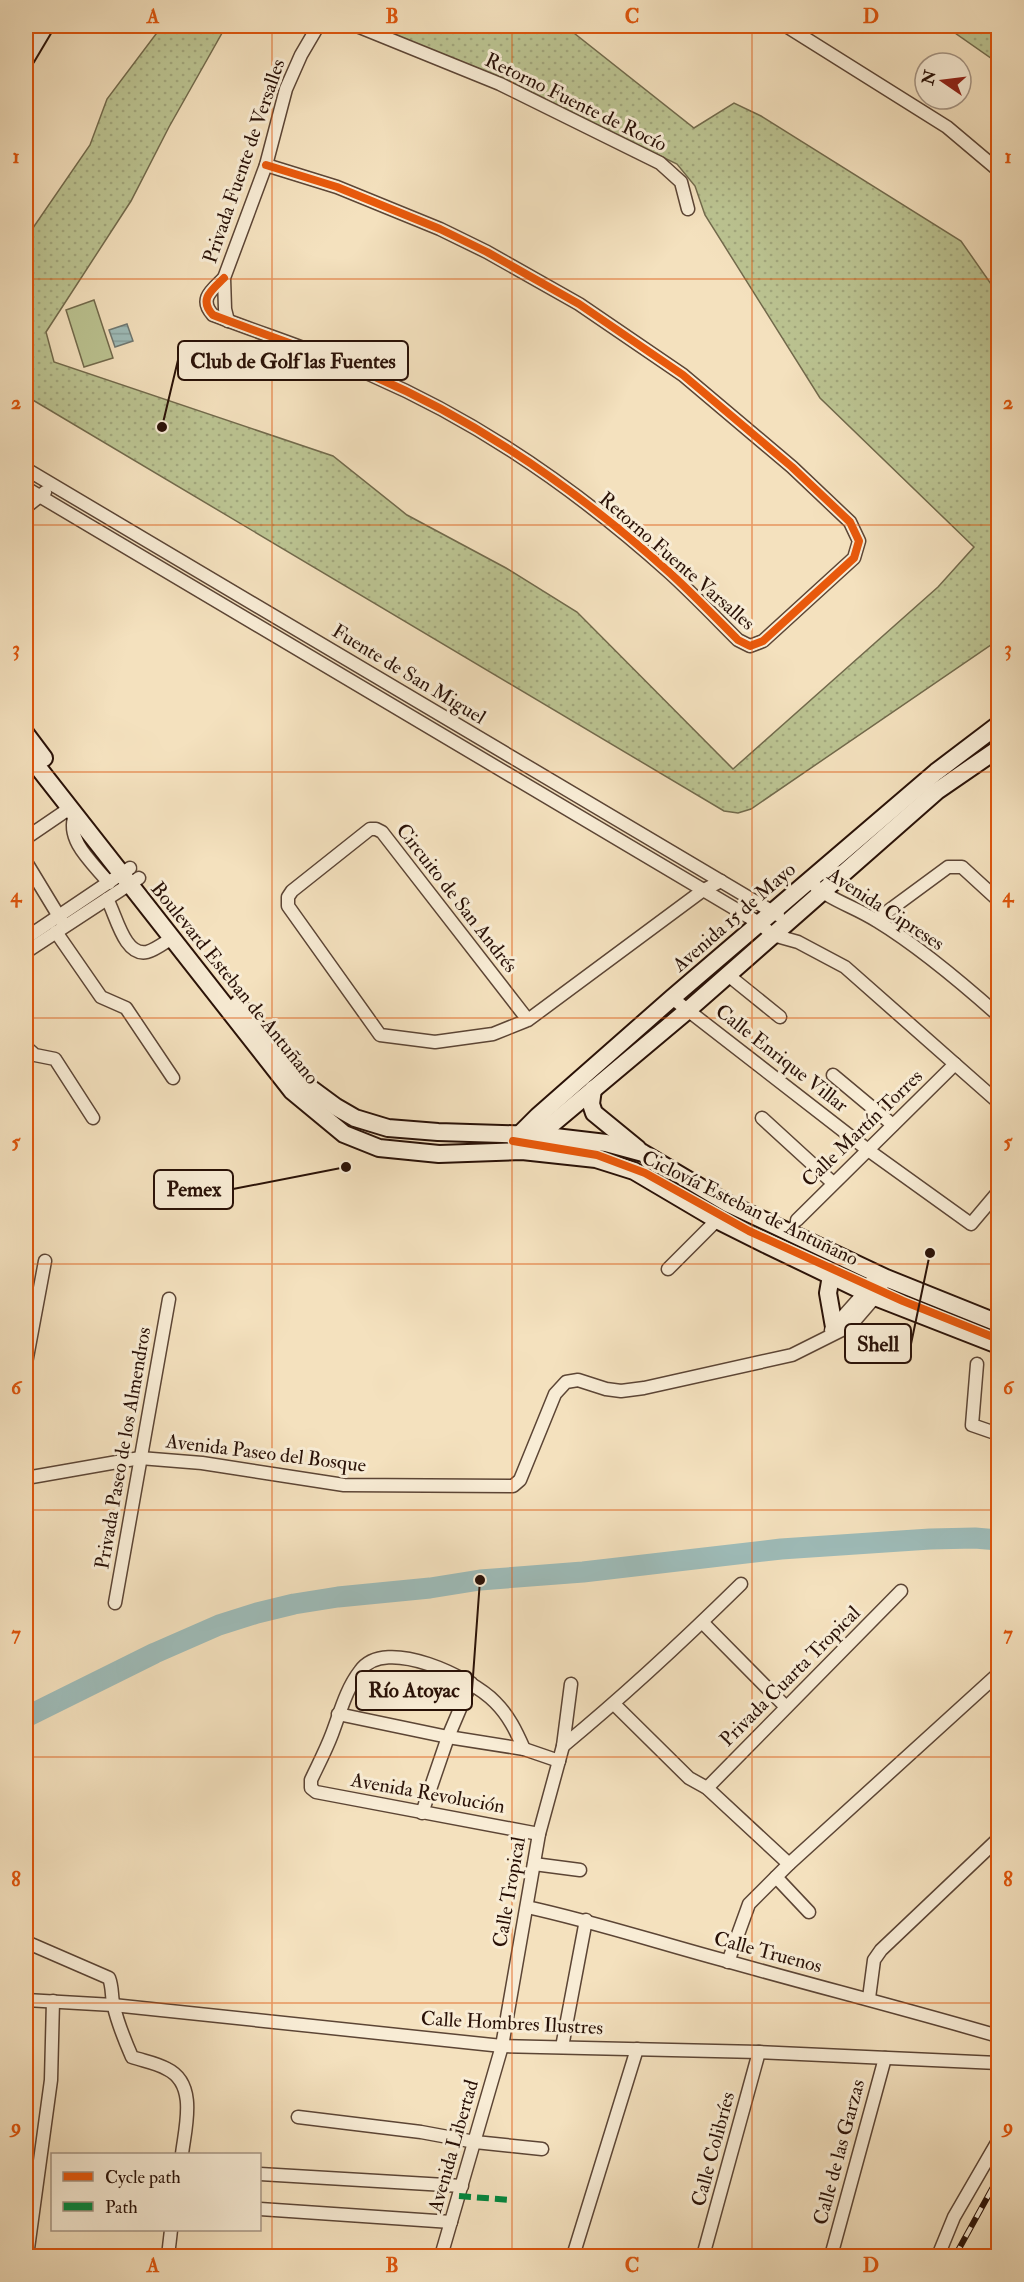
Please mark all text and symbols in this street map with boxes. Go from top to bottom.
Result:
text: A [146,4,160,29]
text: B [385,4,399,29]
text: C [625,4,639,29]
text: D [863,4,879,29]
street label: Retorno Fuente de Rocío [481,47,671,157]
north arrow [913,51,973,111]
street label: Privada Fuente de Versalles [197,55,291,266]
text: N [918,68,941,88]
text: 1 [12,144,20,169]
text: 1 [1004,144,1012,169]
callout: Club de Golf las Fuentes [178,341,408,380]
text: Club de Golf las Fuentes [190,348,396,375]
text: 2 [11,390,21,415]
text: 2 [1003,390,1013,415]
street label: Retorno Fuente Varsalles [594,486,760,636]
street label: Fuente de San Miguel [328,618,490,730]
text: 3 [12,636,20,661]
text: 3 [1004,636,1012,661]
street label: Circuito de San Andrés [391,818,523,978]
street label: Avenida 15 de Mayo [667,857,801,978]
street label: Avenida Cipreses [821,861,949,957]
street label: Boulevard Esteban de Antuñano [145,876,325,1090]
text: 4 [10,883,23,908]
text: 4 [1002,883,1015,908]
street label: Calle Enrique Villar [711,998,854,1118]
street label: Calle Martín Torres [796,1064,928,1192]
text: 5 [12,1129,22,1154]
text: 5 [1004,1129,1014,1154]
street label: Ciclovía Esteban de Antuñano [638,1145,862,1271]
callout: Pemex [154,1170,233,1209]
text: Pemex [167,1176,222,1203]
callout: Shell [845,1324,911,1363]
street label: Privada Paseo de los Almendros [89,1325,157,1571]
text: Shell [857,1331,900,1358]
text: 6 [11,1375,23,1400]
text: 6 [1003,1375,1015,1400]
street label: Avenida Paseo del Bosque [163,1428,368,1478]
street label: Privada Cuarta Tropical [714,1600,866,1752]
text: 7 [11,1621,21,1646]
text: 7 [1003,1621,1013,1646]
callout: Río Atoyac [356,1671,472,1710]
text: Río Atoyac [368,1677,460,1704]
street label: Avenida Revolución [348,1767,507,1819]
street label: Calle Tropical [487,1835,532,1949]
text: 8 [11,1867,21,1892]
text: 8 [1003,1867,1013,1892]
street label: Calle Truenos [711,1926,825,1978]
street label: Calle Hombres Ilustres [420,2006,604,2040]
street label: Calle de las Garzas [808,2076,870,2227]
street label: Avenida Libertad [422,2077,484,2216]
street label: Calle Colibríes [686,2089,740,2209]
text: 9 [9,2114,21,2139]
text: 9 [1001,2114,1013,2139]
legend [51,2153,261,2231]
text: Cycle path [105,2166,181,2189]
text: Path [105,2196,138,2219]
text: A [146,2253,160,2278]
text: B [385,2253,399,2278]
text: C [625,2253,639,2278]
text: D [863,2253,879,2278]

